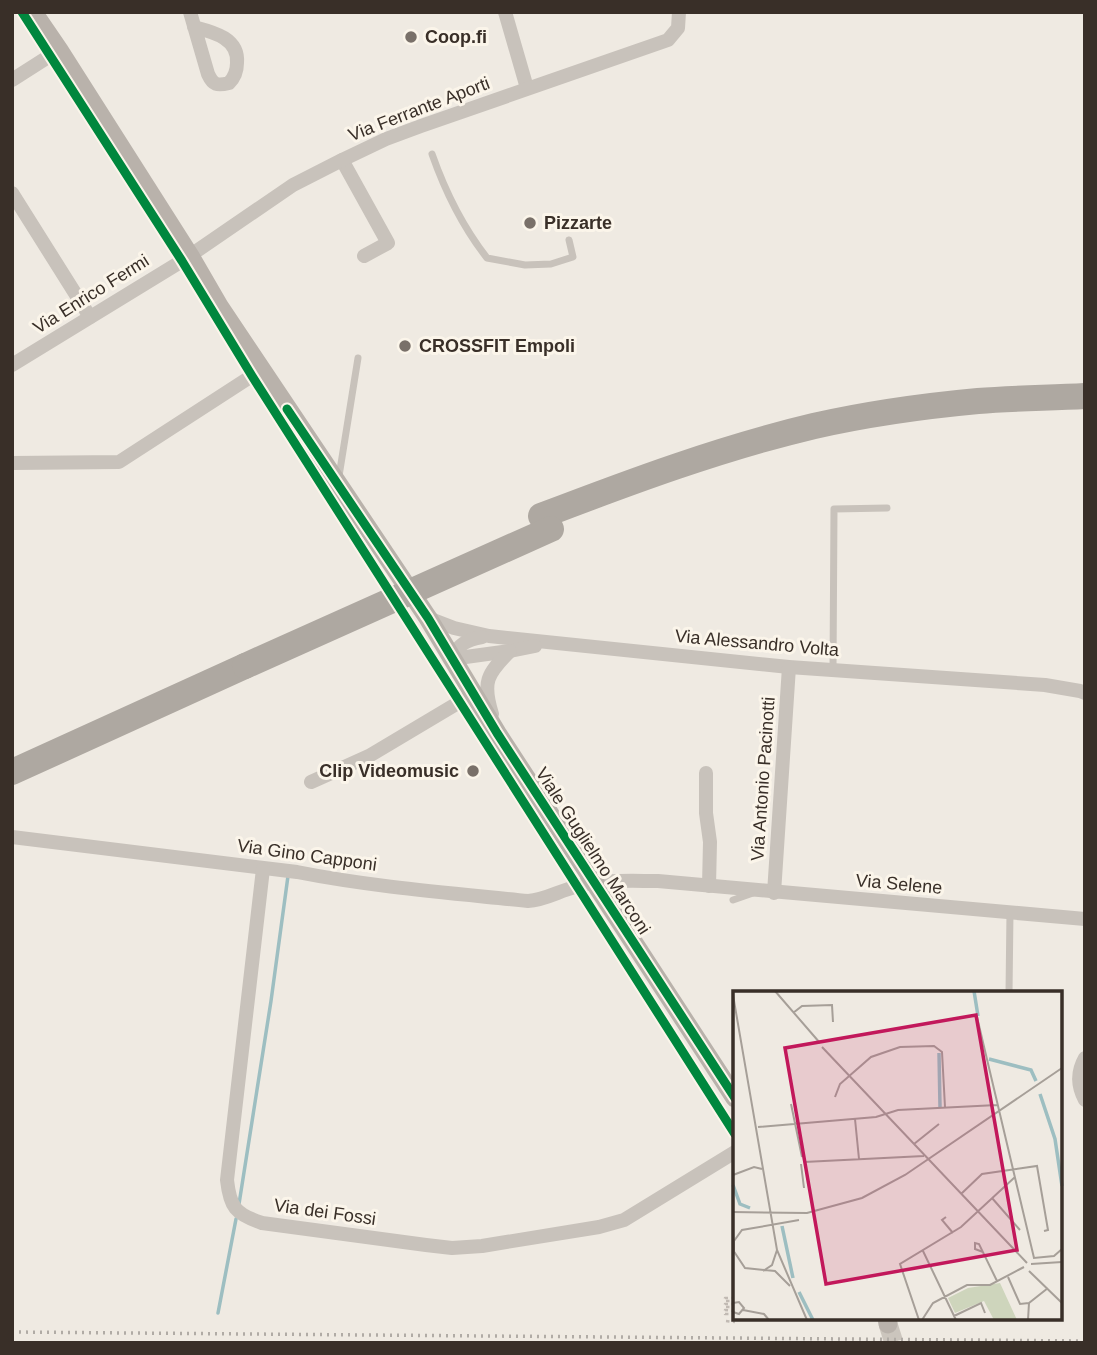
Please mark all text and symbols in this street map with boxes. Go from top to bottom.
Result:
place label: Coop.fi [425,27,487,47]
marker: Coop.fi [403,29,419,45]
street label: Via Ferrante Aporti [346,73,492,145]
place label: Pizzarte [544,213,612,233]
marker: Pizzarte [522,215,538,231]
street label: Via Enrico Fermi [29,250,153,338]
place label: CROSSFIT Empoli [419,336,575,356]
marker: CROSSFIT Empoli [397,338,413,354]
street label: Via Alessandro Volta [674,626,841,660]
street label: Via Antonio Pacinotti [747,696,779,862]
place label: Clip Videomusic [319,761,459,781]
marker: Clip Videomusic [465,763,481,779]
street label: Viale Guglielmo Marconi [532,764,654,938]
street label: Via Gino Capponi [236,835,378,875]
street label: Via Selene [855,870,943,898]
inset map [733,991,1062,1320]
street label: Via dei Fossi [273,1195,377,1229]

